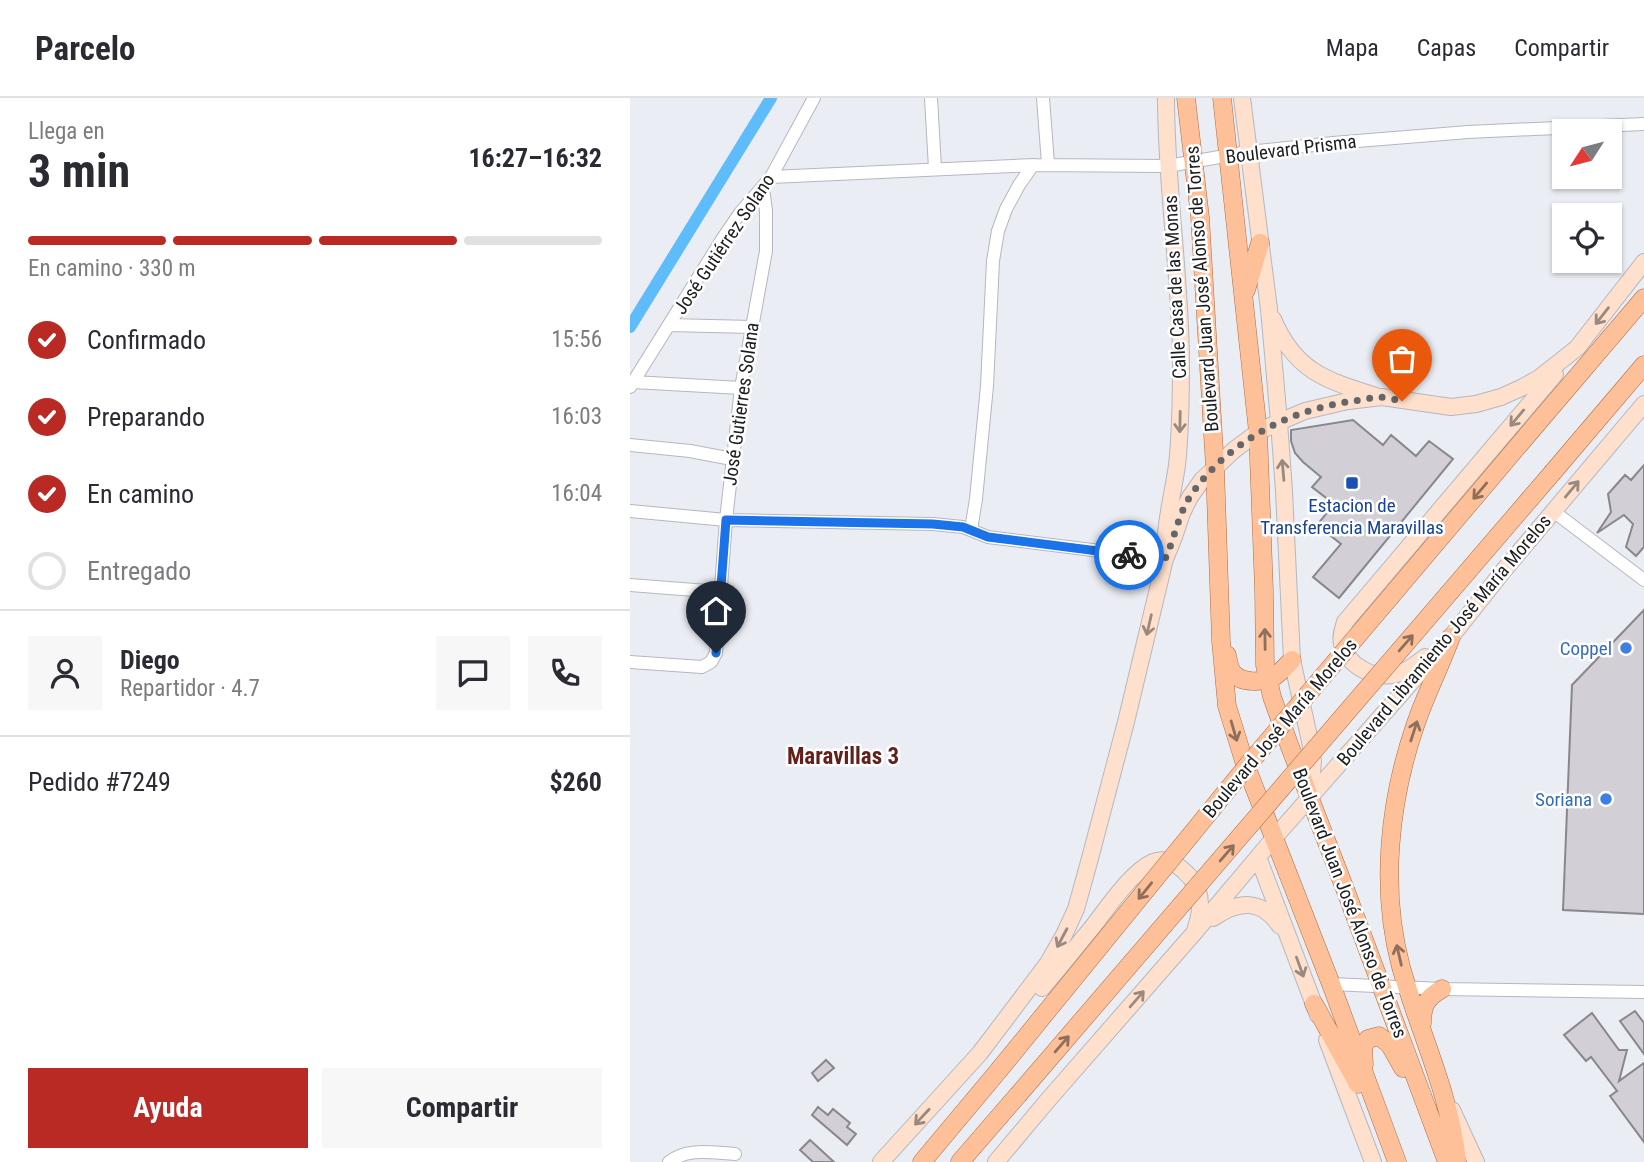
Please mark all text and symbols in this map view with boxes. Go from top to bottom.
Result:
text: Parcelo [35,29,135,68]
text: Mapa [1326,34,1379,62]
text: Capas [1417,34,1476,62]
text: Compartir [1514,34,1609,62]
text: Llega en [28,118,105,145]
north arrow [1552,119,1622,189]
map controls [1552,119,1622,273]
street label: Boulevard Prisma [1224,130,1358,168]
text: 16:27–16:32 [468,143,602,173]
text: 3 min [28,144,130,198]
street label: Boulevard Juan José Alonso de Torres [1181,145,1223,433]
street label: José Gutiérrez Solano [668,169,780,319]
street label: Calle Casa de las Monas [1159,195,1191,379]
button: locate [1552,203,1622,273]
text: En camino · 330 m [28,255,196,282]
one-way arrow [1595,306,1610,325]
icon: check [28,321,66,359]
street label: José Gutierres Solana [718,321,764,487]
text: Confirmado [87,325,206,355]
text: 15:56 [551,326,602,353]
pin [1372,329,1432,401]
icon: bag [1383,340,1421,378]
icon: check [28,398,66,436]
text: Preparando [87,402,205,432]
text: 16:03 [551,403,602,430]
one-way arrow [1509,409,1525,427]
one-way arrow [1174,410,1187,433]
one-way arrow [1276,459,1289,482]
icon: check [28,475,66,513]
marker: Estacion de Transferencia Maravillas [1344,475,1360,491]
text: En camino [87,479,194,509]
text: 16:04 [551,480,602,507]
one-way arrow [1564,481,1580,499]
one-way arrow [1472,482,1488,500]
place label: Estacion de Transferencia Maravillas [1260,494,1444,539]
street label: Boulevard Libramiento José María Morelos [1332,510,1556,770]
courier [1094,520,1164,590]
icon: bike [1110,536,1148,574]
text: Entregado [87,556,191,586]
pin [686,581,746,653]
icon: home [697,592,735,630]
one-way arrow [1142,614,1155,636]
one-way arrow [1258,628,1272,651]
street label: Boulevard José María Morelos [1198,633,1362,823]
one-way arrow [1398,634,1414,652]
button: person [28,636,102,710]
button: chat [436,636,510,710]
button: phone [528,636,602,710]
place label: Coppel [1560,637,1612,660]
marker: Coppel [1618,640,1634,656]
text: Diego [120,645,180,675]
text: Repartidor · 4.7 [120,675,260,702]
one-way arrow [1229,720,1242,742]
one-way arrow [1408,721,1421,743]
district label: Maravillas 3 [787,743,899,770]
street label: Boulevard Juan José Alonso de Torres [1288,765,1412,1041]
text: Pedido #7249 [28,767,171,797]
text: $260 [549,767,602,797]
place label: Soriana [1535,788,1592,811]
marker: Soriana [1598,791,1614,807]
one-way arrow [1219,844,1235,862]
one-way arrow [1137,881,1153,899]
one-way arrow [1054,928,1068,948]
one-way arrow [1391,944,1405,967]
one-way arrow [1294,955,1307,977]
one-way arrow [1129,990,1145,1008]
one-way arrow [1054,1035,1070,1053]
button: Ayuda [28,1068,308,1148]
button: Compartir [322,1068,602,1148]
one-way arrow [914,1108,931,1125]

